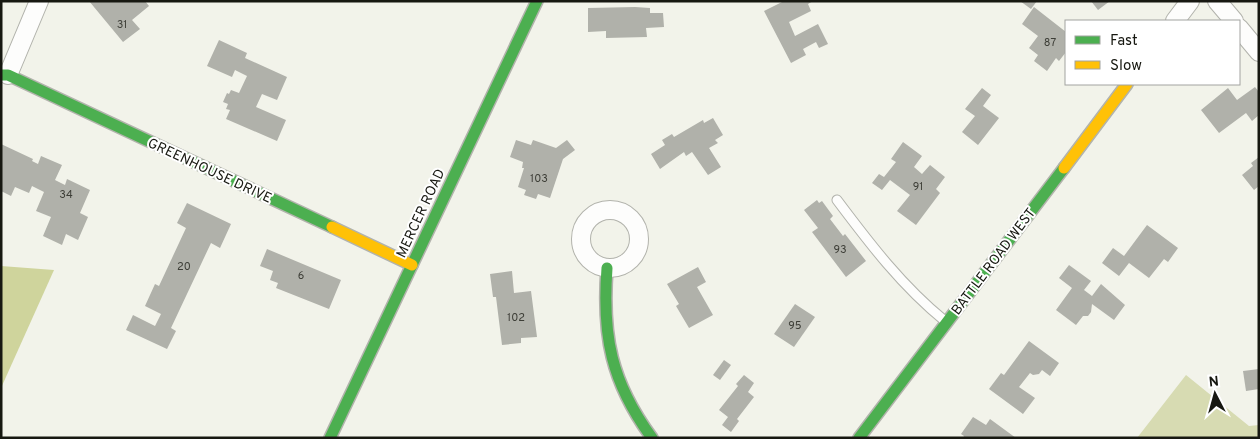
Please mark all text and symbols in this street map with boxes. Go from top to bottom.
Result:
house number: 31 [117,18,127,32]
legend [1065,20,1240,85]
text: Fast [1110,32,1138,51]
house number: 87 [1044,36,1056,50]
text: Slow [1110,57,1142,76]
street label: GREENHOUSE DRIVE [145,135,274,208]
street label: MERCER ROAD [393,166,449,261]
house number: 103 [530,172,548,186]
house number: 91 [913,180,923,194]
house number: 34 [59,188,73,202]
street label: BATTLE ROAD WEST [948,205,1040,319]
house number: 93 [833,243,847,257]
house number: 20 [177,260,191,274]
house number: 6 [298,269,304,283]
house number: 102 [507,311,525,325]
house number: 95 [788,319,802,333]
north arrow [1190,369,1240,419]
text: N [1208,374,1220,392]

